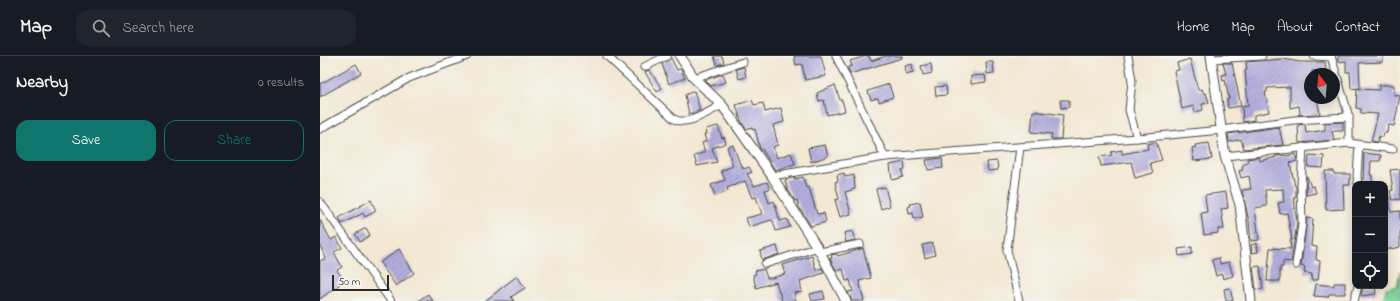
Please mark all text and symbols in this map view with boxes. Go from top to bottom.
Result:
search box [76,10,356,46]
text: Map [20,14,52,41]
icon: search [90,17,112,39]
text: Search here [122,17,194,39]
text: Home [1177,17,1209,38]
text: Map [1231,17,1255,38]
text: About [1277,17,1313,38]
text: Contact [1335,17,1380,38]
north arrow [1304,68,1340,104]
text: Nearby [16,70,68,95]
text: 0 results [258,73,304,92]
button: Save [16,120,156,161]
button: Share [164,120,304,161]
map controls [1352,181,1388,289]
button: + [1352,181,1388,217]
button: − [1352,217,1388,253]
button: locate [1352,253,1388,289]
scale bar [332,273,389,292]
text: 50 m [338,274,360,290]

